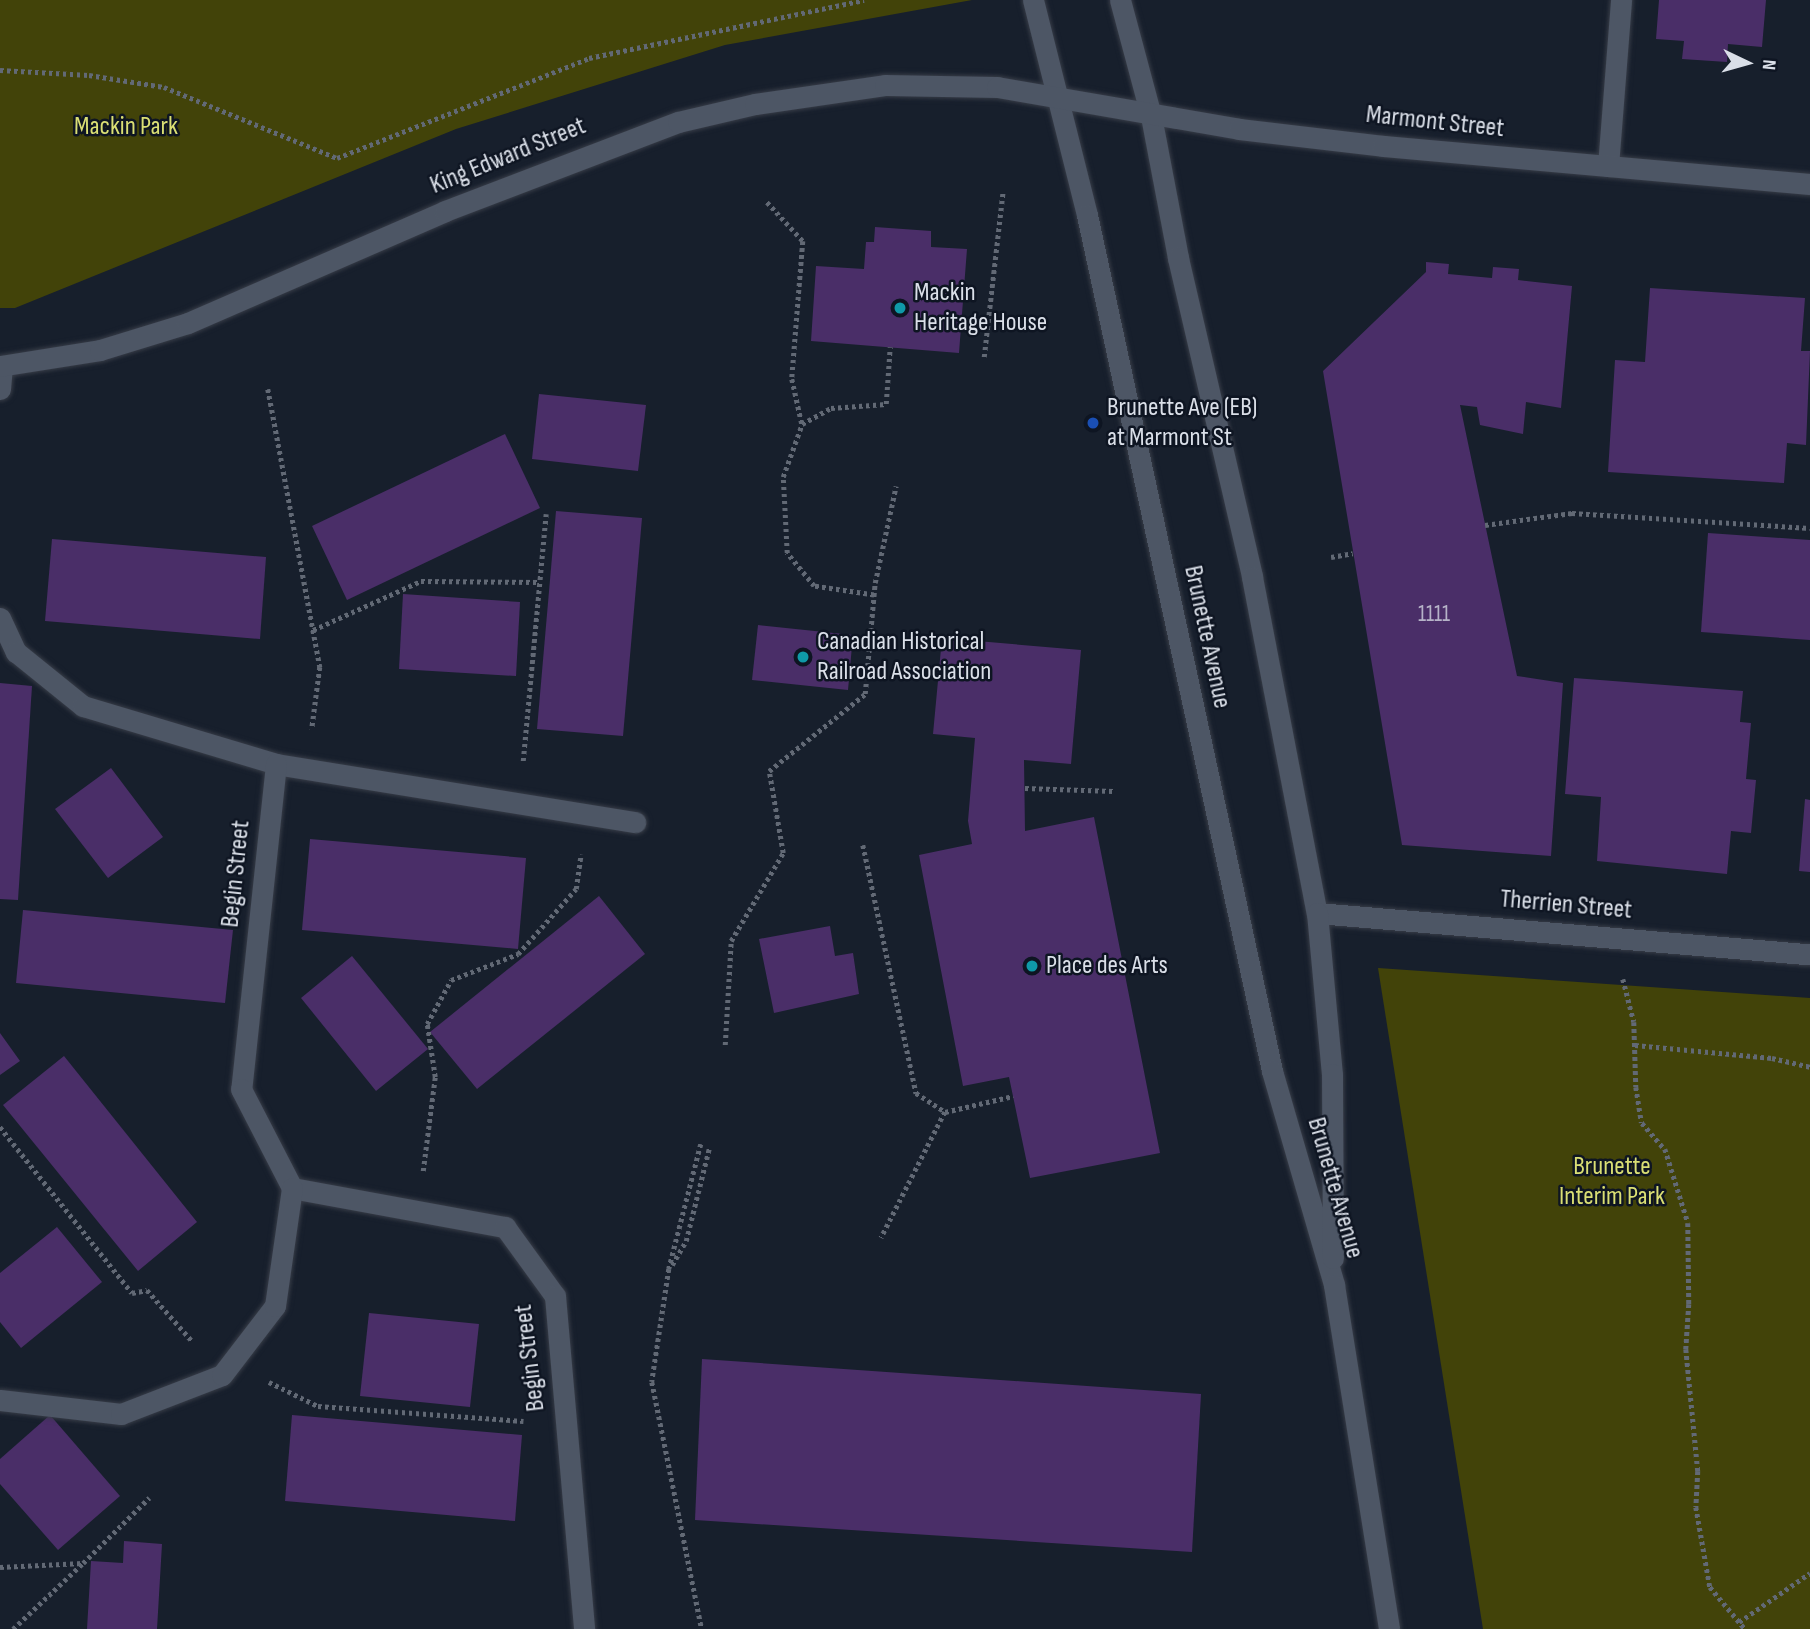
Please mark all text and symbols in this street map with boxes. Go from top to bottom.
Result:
north arrow [1712,28,1782,98]
text: N [1757,59,1780,71]
street label: Marmont Street [1364,99,1506,145]
park label: Mackin Park [74,111,178,143]
street label: King Edward Street [426,111,590,201]
place label: Mackin Heritage House [914,277,1047,338]
marker: Mackin Heritage House [892,300,908,316]
place label: Brunette Ave (EB) at Marmont St [1107,392,1257,453]
marker: Brunette Ave (EB) at Marmont St [1085,415,1101,431]
street label: Brunette Avenue [1177,563,1237,711]
house number: 1111 [1418,600,1450,628]
place label: Canadian Historical Railroad Association [817,626,991,688]
marker: Canadian Historical Railroad Association [795,649,811,665]
street label: Begin Street [215,819,257,929]
street label: Therrien Street [1499,884,1633,926]
place label: Place des Arts [1046,950,1168,982]
marker: Place des Arts [1024,958,1040,974]
street label: Brunette Avenue [1300,1114,1370,1262]
park label: Brunette Interim Park [1559,1151,1665,1212]
street label: Begin Street [508,1303,552,1413]

